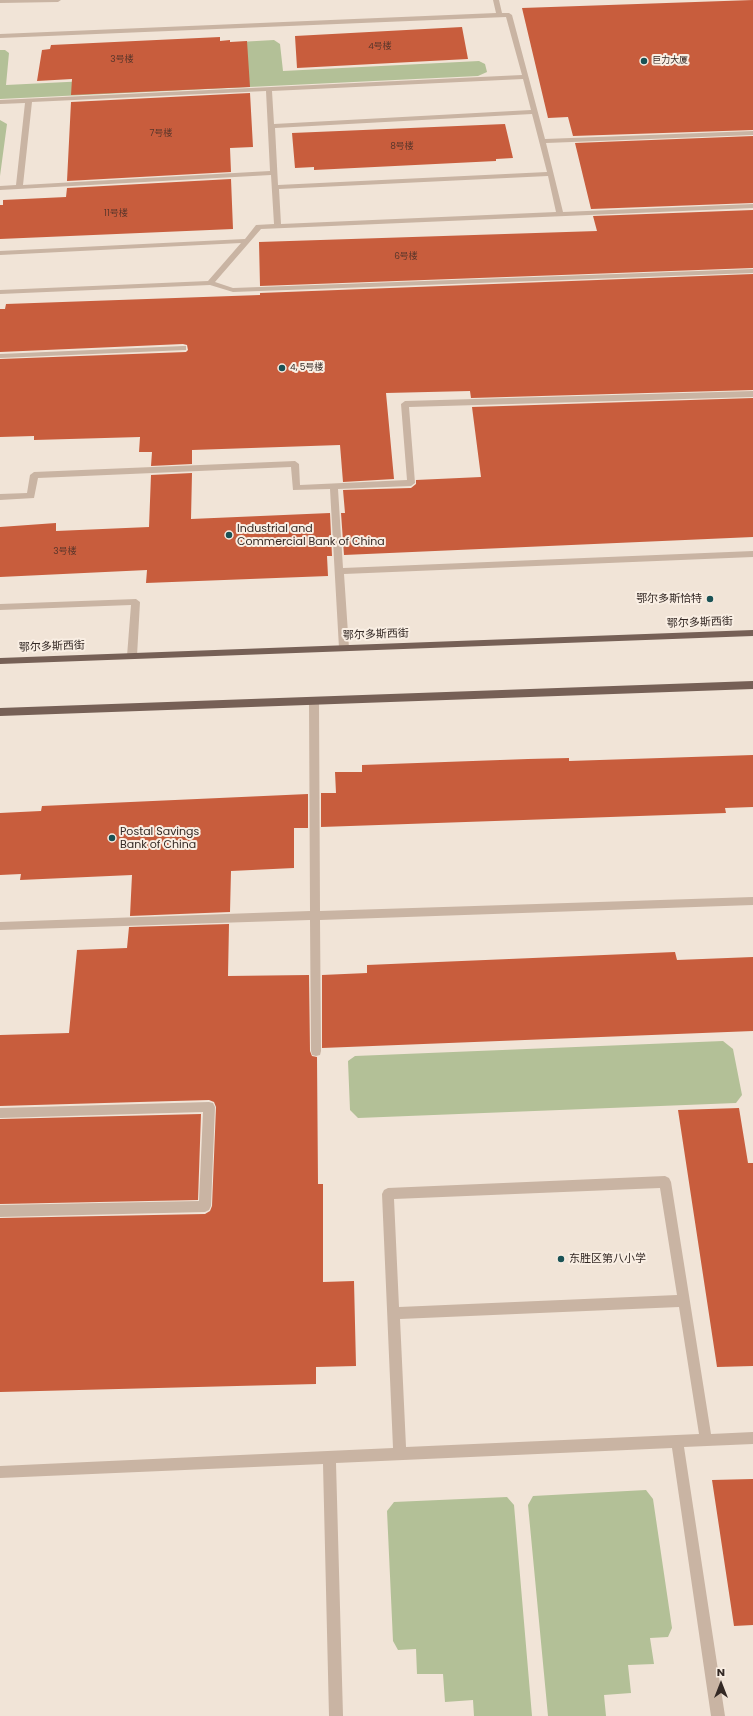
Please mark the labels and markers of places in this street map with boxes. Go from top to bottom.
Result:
marker: 巨力大厦 [639,56,649,66]
place label: 巨力大厦 [652,56,688,66]
marker: 4, 5号楼 [277,363,287,373]
place label: 4, 5号楼 [290,363,323,373]
place label: Industrial and Commercial Bank of China [237,522,385,548]
marker: Industrial and Commercial Bank of China [224,530,234,540]
place label: 鄂尔多斯恰特 [636,592,702,606]
marker: 鄂尔多斯恰特 [705,594,715,604]
place label: Postal Savings Bank of China [120,825,199,851]
marker: Postal Savings Bank of China [107,833,117,843]
place label: 东胜区第八小学 [569,1252,646,1266]
marker: 东胜区第八小学 [556,1254,566,1264]

